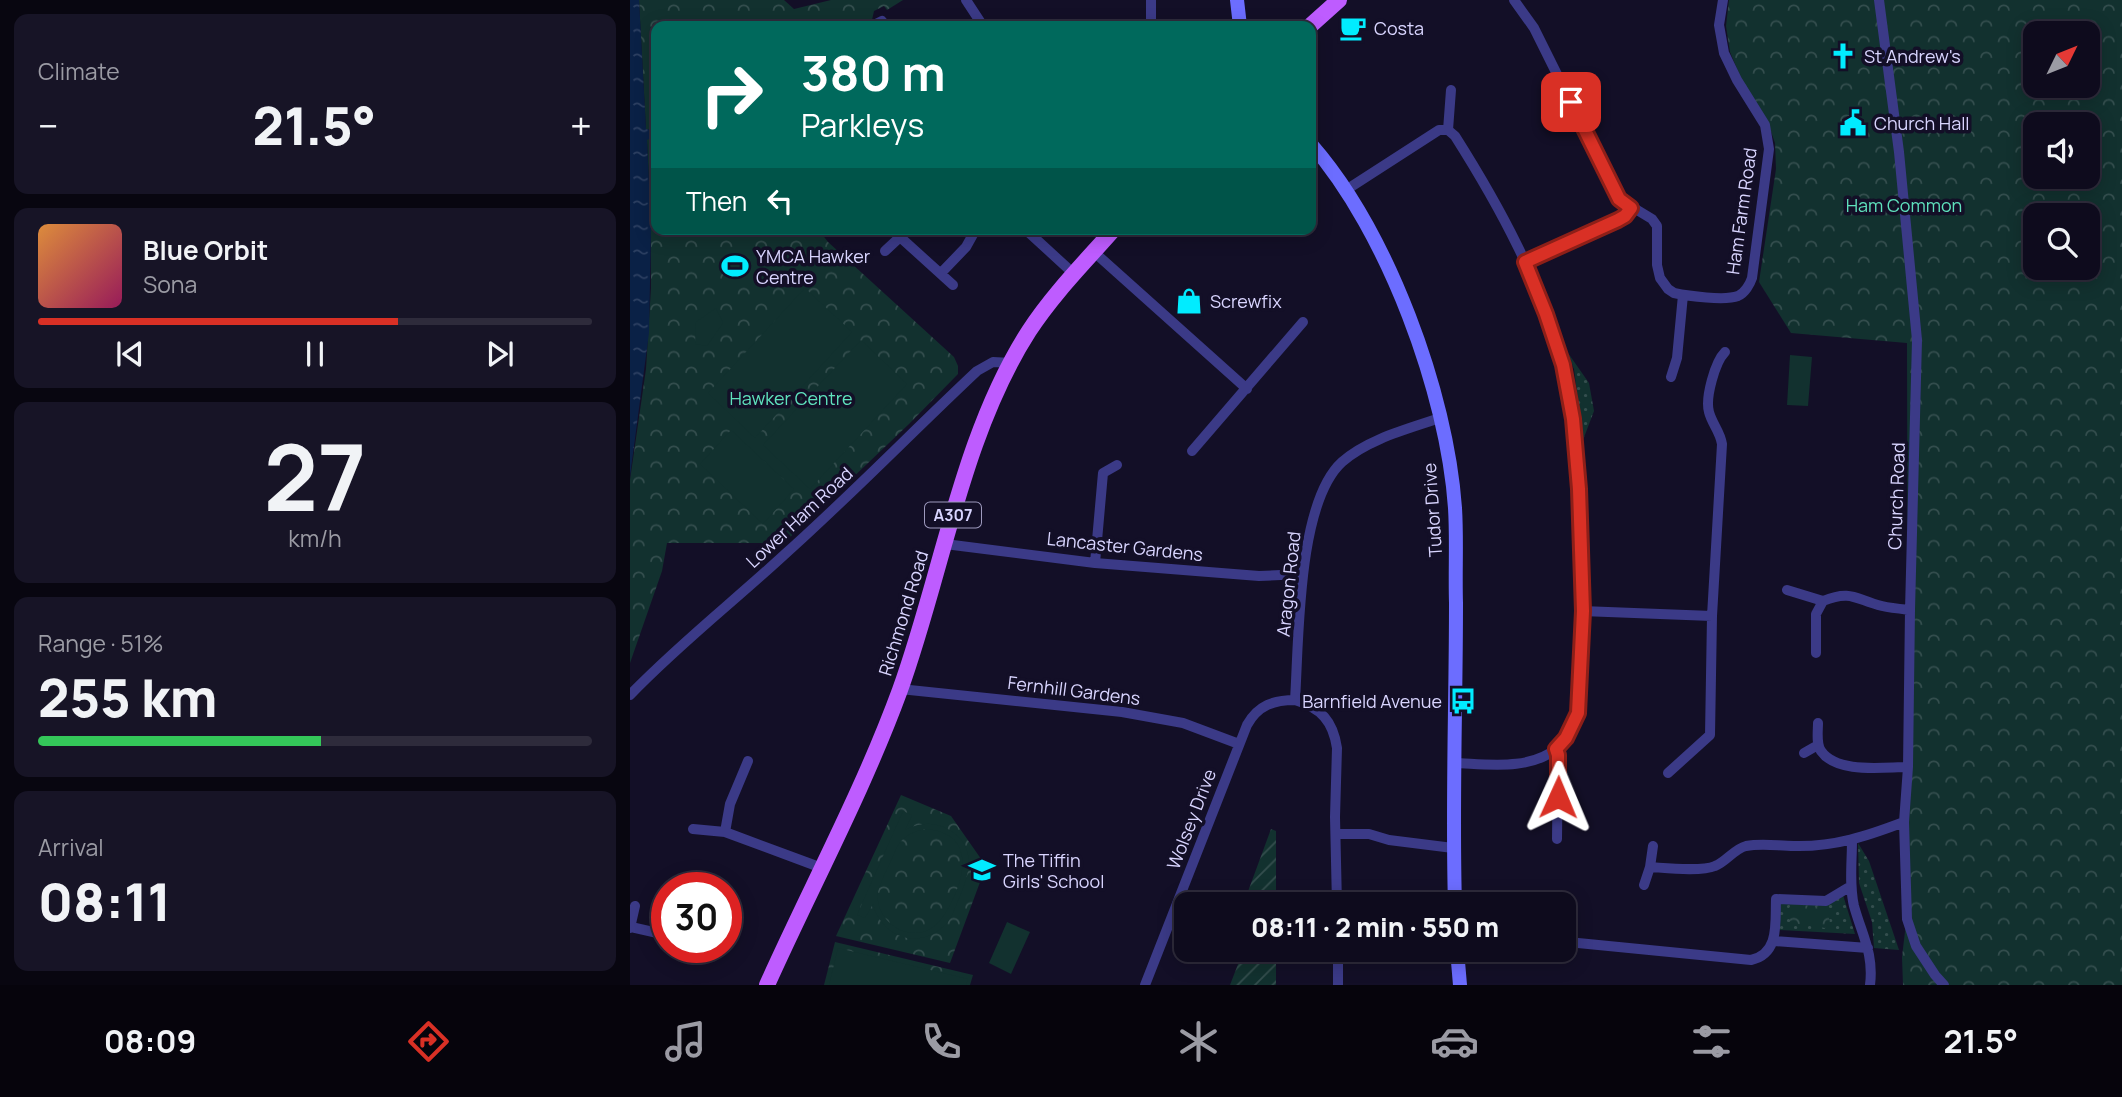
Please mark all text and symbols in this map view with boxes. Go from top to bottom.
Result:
cafe icon: Costa [1338,13,1368,43]
place label: Costa [1374,16,1424,40]
north arrow [2023,21,2100,98]
map controls [2023,21,2100,280]
text: 380 m [801,39,946,106]
church icon: St Andrew's [1828,41,1858,71]
place label: St Andrew's [1864,44,1961,68]
icon: right [686,49,777,140]
text: Climate [38,55,120,87]
pin [1541,72,1601,132]
icon: arrive [1552,83,1590,121]
text: 21.5° [253,90,376,161]
text: − [38,99,59,151]
text: + [570,99,592,151]
text: Parkleys [801,103,924,147]
public building icon: Church Hall [1838,108,1868,138]
place label: Church Hall [1874,111,1970,135]
button: sound [2023,112,2100,189]
street label: Ham Farm Road [1720,146,1762,276]
icon: left [761,182,799,220]
text: Then [686,183,747,219]
park label: Ham Common [1846,193,1962,217]
button: search [2023,203,2100,280]
text: Blue Orbit [143,232,268,268]
place label: YMCA Hawker Centre [756,244,871,289]
sports icon: YMCA Hawker Centre [720,251,750,281]
text: Sona [143,268,197,300]
shop icon: Screwfix [1174,286,1204,316]
place label: Screwfix [1210,289,1282,313]
icon: previous [111,335,149,373]
icon: pause [296,335,334,373]
icon: next [481,335,519,373]
park label: Hawker Centre [730,386,853,410]
text: 27 [264,414,366,538]
street label: Church Road [1882,442,1910,550]
street label: Lower Ham Road [741,461,857,573]
street label: Tudor Drive [1417,462,1447,558]
road number: A307 [925,502,981,528]
text: km/h [288,522,342,554]
street label: Lancaster Gardens [1046,526,1204,566]
street label: Aragon Road [1271,530,1305,638]
street label: Richmond Road [873,548,933,678]
text: Range · 51% [38,627,163,659]
text: 255 km [38,662,217,733]
street label: Fernhill Gardens [1006,670,1142,710]
bus stop icon: Barnfield Avenue [1448,686,1478,716]
place label: Barnfield Avenue [1302,689,1442,713]
position arrow [1521,760,1595,834]
street label: Wolsey Drive [1161,765,1221,873]
text: Arrival [38,831,104,863]
place label: The Tiffin Girls' School [1003,848,1104,893]
school or university icon: The Tiffin Girls' School [967,855,997,885]
text: 08:11 [38,866,171,937]
speed limit sign: 30 [651,872,742,963]
text: 08:11 · 2 min · 550 m [1251,909,1499,945]
icon: directions [404,1017,453,1066]
icon: music [661,1017,710,1066]
icon: phone [917,1017,966,1066]
icon: climate [1174,1017,1223,1066]
icon: car [1430,1017,1479,1066]
icon: filters [1687,1017,1736,1066]
text: 08:09 [104,1019,196,1063]
text: 21.5° [1944,1019,2018,1063]

